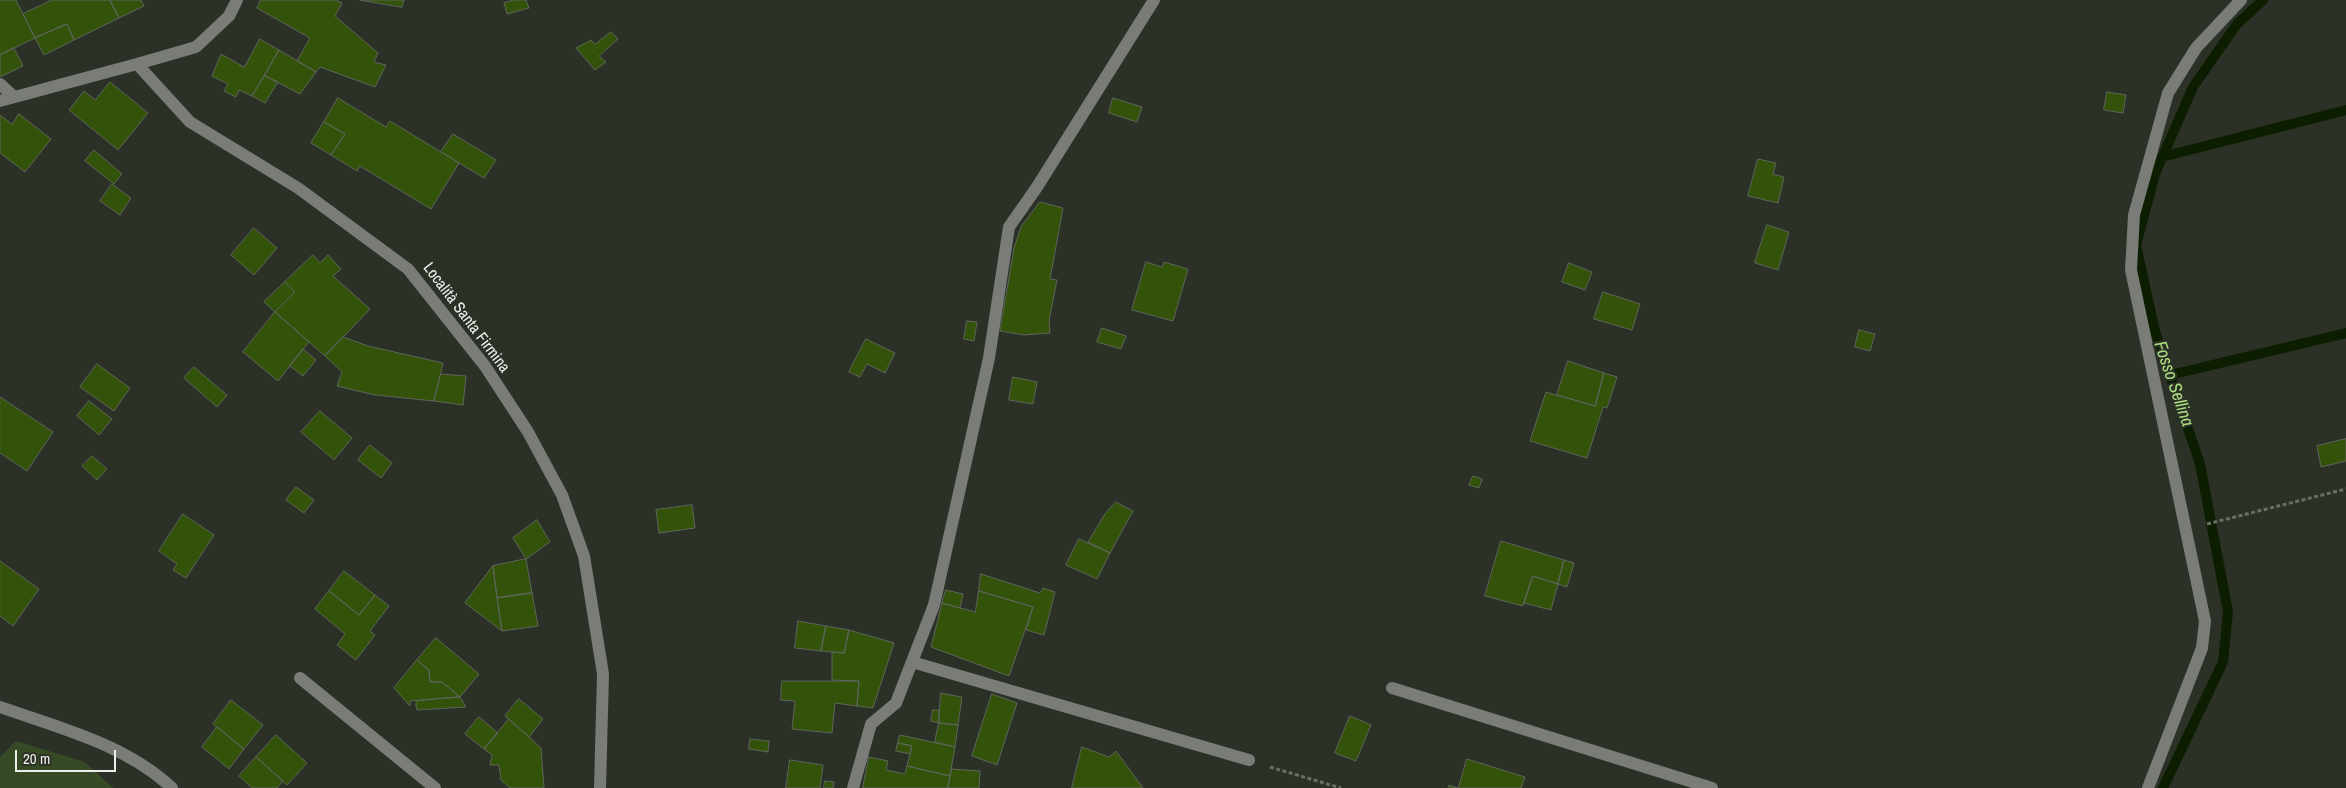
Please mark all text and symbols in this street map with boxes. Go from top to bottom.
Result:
street label: Località Santa Firmina [418,259,514,377]
water label: Fosso Sellina [2148,338,2198,430]
scale bar [18,740,119,772]
text: 20 m [23,748,50,769]

